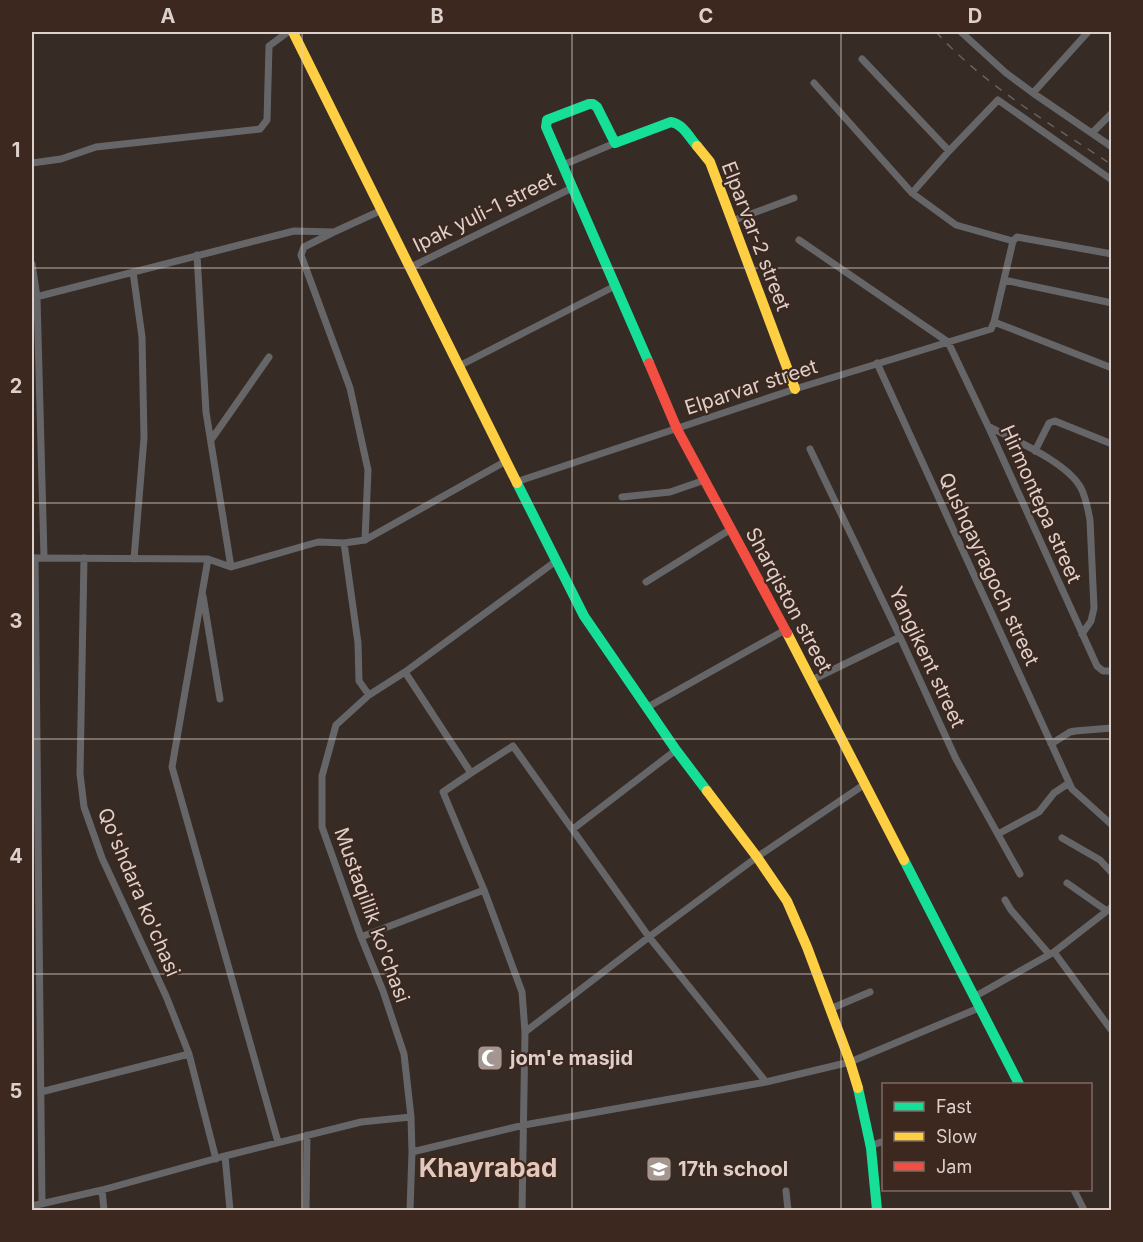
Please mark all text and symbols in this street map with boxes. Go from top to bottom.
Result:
text: A [161,4,176,28]
text: B [430,4,444,28]
text: C [699,4,713,28]
text: D [968,4,982,28]
text: 1 [12,138,20,162]
street label: Elparvar-2 street [716,158,796,314]
street label: Ipak yuli-1 street [409,167,560,257]
street label: Elparvar street [682,354,821,420]
text: 2 [10,374,22,398]
street label: Hirmontepa street [995,421,1087,587]
street label: Qushqayragoch street [934,469,1044,670]
street label: Sharqiston street [741,523,838,677]
street label: Yangikent street [884,583,970,732]
text: 3 [10,609,22,633]
street label: Qo'shdara ko'chasi [93,804,185,980]
street label: Mustaqillik ko'chasi [329,824,415,1006]
text: 4 [9,844,23,868]
mosque icon: jom'e masjid [475,1043,505,1073]
place label: jom'e masjid [509,1046,633,1070]
text: 5 [10,1079,22,1103]
legend [882,1083,1092,1191]
text: Fast [936,1096,972,1117]
text: Slow [936,1126,977,1147]
district label: Khayrabad [419,1152,557,1183]
school or university icon: 17th school [644,1154,674,1184]
text: Jam [936,1156,972,1177]
place label: 17th school [678,1157,788,1181]

